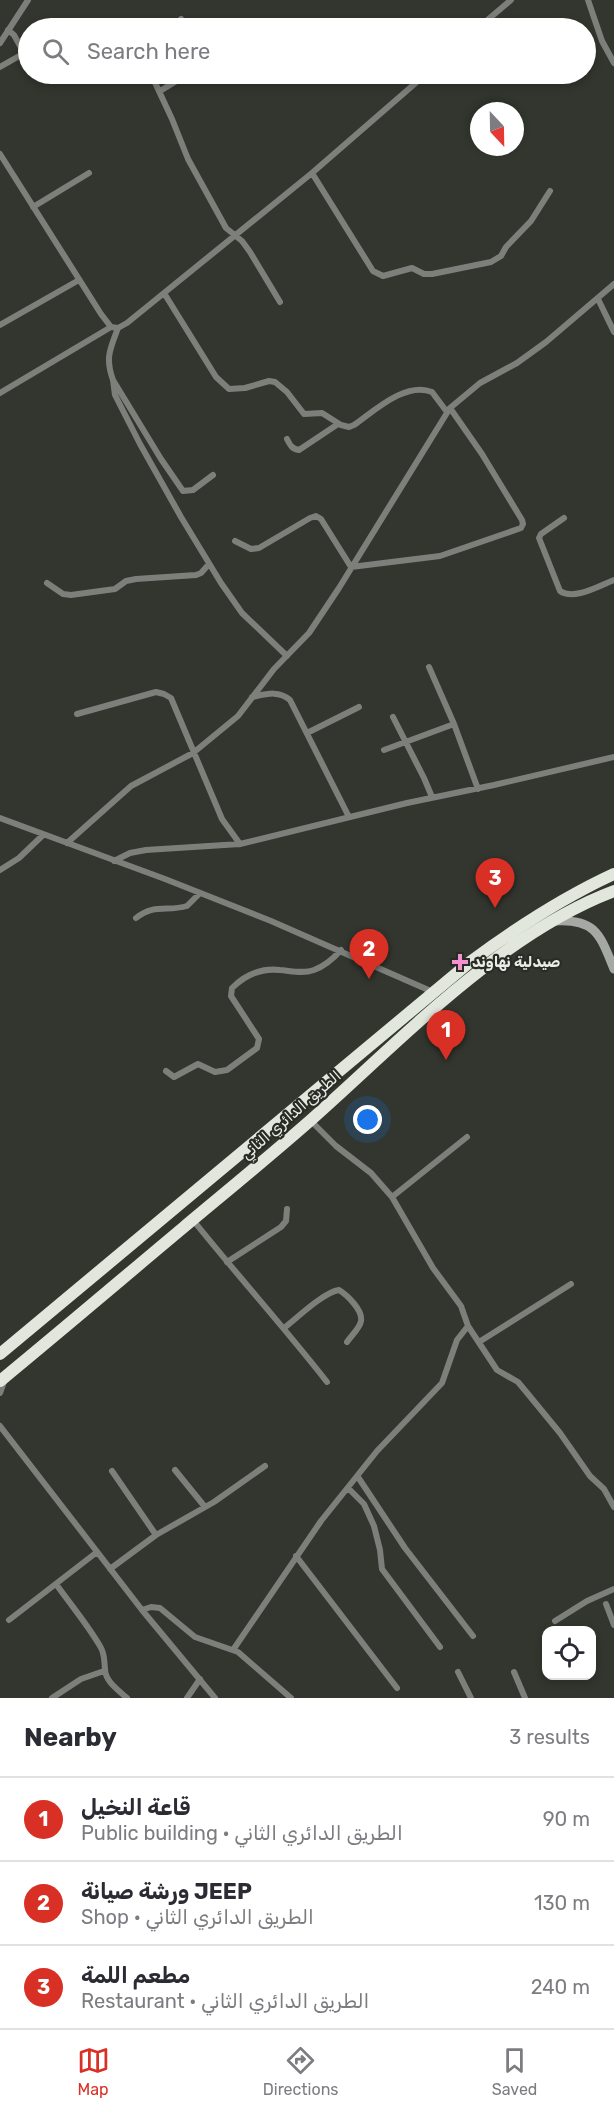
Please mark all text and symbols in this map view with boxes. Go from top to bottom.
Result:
search box [18,18,596,84]
icon: search [39,35,72,68]
text: Search here [87,38,210,65]
north arrow [470,102,524,156]
pin: 3 [476,858,514,908]
pin: 2 [350,930,388,979]
place label: صيدلية نهاوند [472,953,560,971]
marker: صيدلية نهاوند [453,955,467,969]
pin: 1 [426,1010,466,1060]
street label: الطريق الدائري الثاني [237,1067,347,1166]
your location [353,1105,382,1134]
map controls [542,1626,596,1680]
button: locate [542,1626,596,1680]
text: Nearby [24,1722,117,1753]
text: 3 results [509,1725,590,1749]
text: قاعة النخيل [81,1794,191,1821]
text: 1 [39,1807,48,1831]
text: 90 m [543,1807,590,1831]
text: Public building · الطريق الدائري الثاني [81,1821,403,1845]
text: ورشة صيانة JEEP [81,1878,252,1905]
text: 2 [37,1891,50,1915]
text: 130 m [534,1891,590,1915]
text: Shop · الطريق الدائري الثاني [81,1905,314,1929]
text: مطعم اللمة [81,1962,190,1989]
text: 3 [37,1975,50,1999]
text: 240 m [531,1975,590,1999]
text: Restaurant · الطريق الدائري الثاني [81,1989,369,2013]
tab: Map [77,2044,110,2099]
tab: Directions [263,2044,339,2099]
tab: Saved [492,2044,537,2099]

